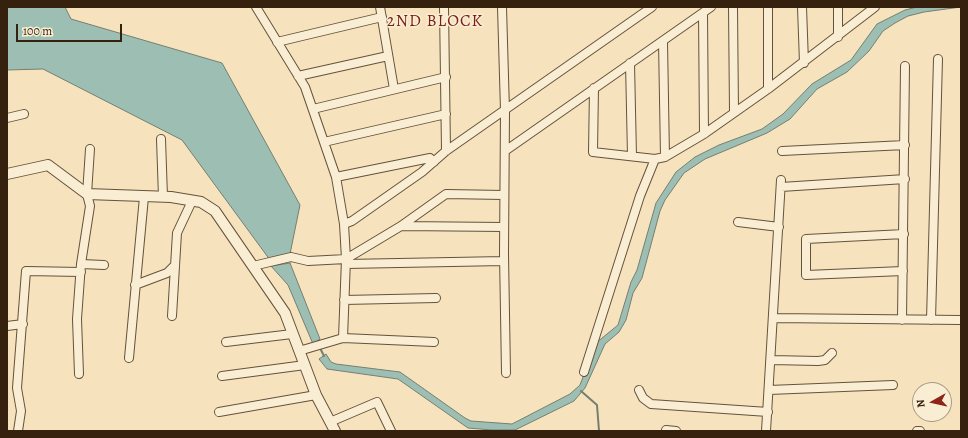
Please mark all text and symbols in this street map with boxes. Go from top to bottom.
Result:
district label: 2ND BLOCK [387,12,483,32]
scale bar [18,16,124,42]
text: 100 m [23,23,52,39]
north arrow [912,382,952,422]
text: N [913,399,929,409]

